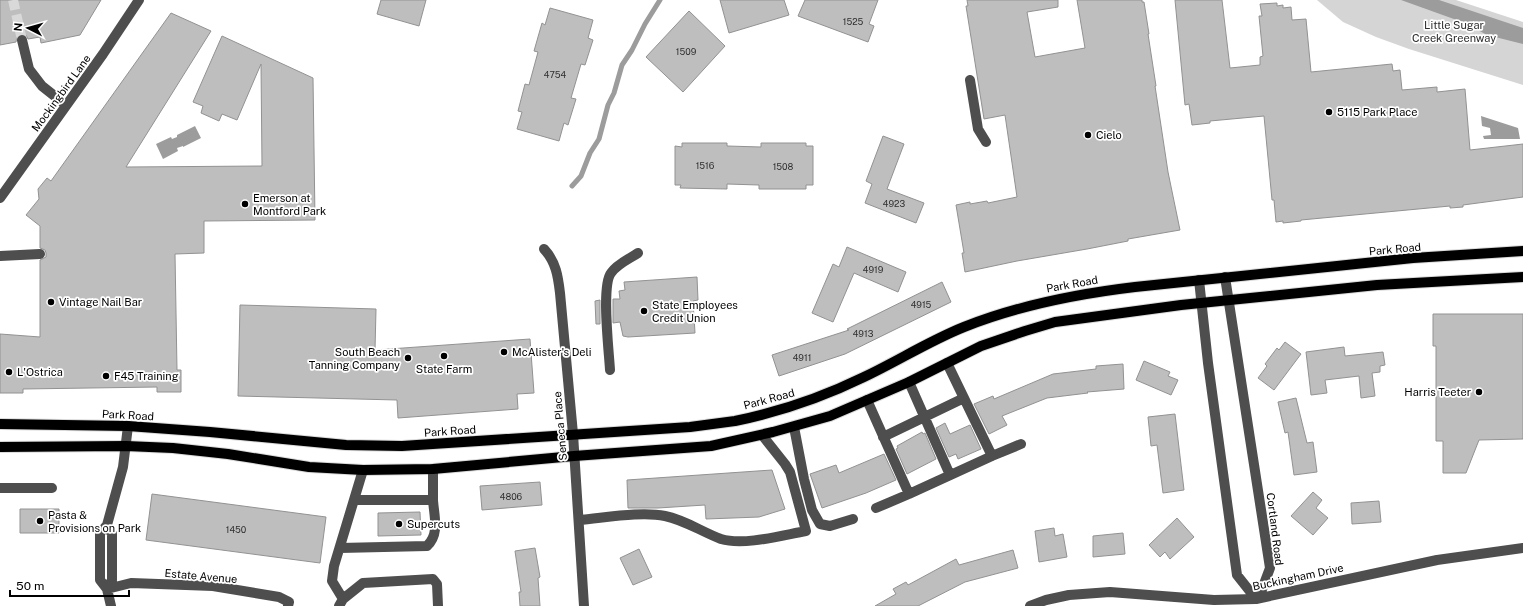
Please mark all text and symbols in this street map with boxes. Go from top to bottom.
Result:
north arrow [8,8,48,48]
house number: 1525 [843,16,864,27]
park label: Little Sugar Creek Greenway [1412,19,1496,44]
text: N [12,22,24,32]
house number: 1509 [676,46,697,57]
street label: Mockingbird Lane [29,52,93,134]
house number: 4754 [544,69,567,80]
place label: 5115 Park Place [1337,106,1417,118]
marker: 5115 Park Place [1324,107,1334,117]
place label: Cielo [1096,129,1122,141]
marker: Cielo [1083,130,1093,140]
house number: 1516 [696,160,715,171]
house number: 1508 [773,161,794,172]
place label: Emerson at Montford Park [253,192,326,217]
house number: 4923 [883,198,905,209]
marker: Emerson at Montford Park [240,199,250,209]
street label: Park Road [1368,241,1422,257]
house number: 4919 [863,264,884,275]
street label: Park Road [1045,274,1099,294]
place label: Vintage Nail Bar [59,296,142,308]
marker: Vintage Nail Bar [46,297,56,307]
place label: State Employees Credit Union [652,299,738,324]
house number: 4915 [911,299,932,310]
marker: State Employees Credit Union [639,306,649,316]
house number: 4913 [853,328,874,339]
place label: South Beach Tanning Company [309,346,400,371]
place label: McAlister's Deli [512,346,592,358]
marker: McAlister's Deli [499,347,509,357]
marker: State Farm [439,351,449,361]
house number: 4911 [793,352,811,363]
marker: South Beach Tanning Company [403,353,413,363]
place label: State Farm [416,363,472,375]
place label: L'Ostrica [17,366,63,378]
marker: L'Ostrica [4,367,14,377]
place label: F45 Training [114,370,179,382]
marker: F45 Training [101,371,111,381]
street label: Park Road [742,386,796,412]
place label: Harris Teeter [1404,386,1471,398]
marker: Harris Teeter [1474,387,1484,397]
street label: Seneca Place [551,391,569,461]
street label: Park Road [102,408,154,422]
street label: Park Road [424,423,476,439]
house number: 4806 [500,491,523,502]
street label: Cortland Road [1265,492,1285,566]
place label: Pasta & Provisions on Park [48,509,141,534]
marker: Pasta & Provisions on Park [35,516,45,526]
place label: Supercuts [407,518,460,530]
marker: Supercuts [394,519,404,529]
house number: 1450 [226,524,247,535]
street label: Buckingham Drive [1251,561,1345,593]
street label: Estate Avenue [164,567,238,585]
scale bar [10,572,129,598]
text: 50 m [16,579,44,593]

